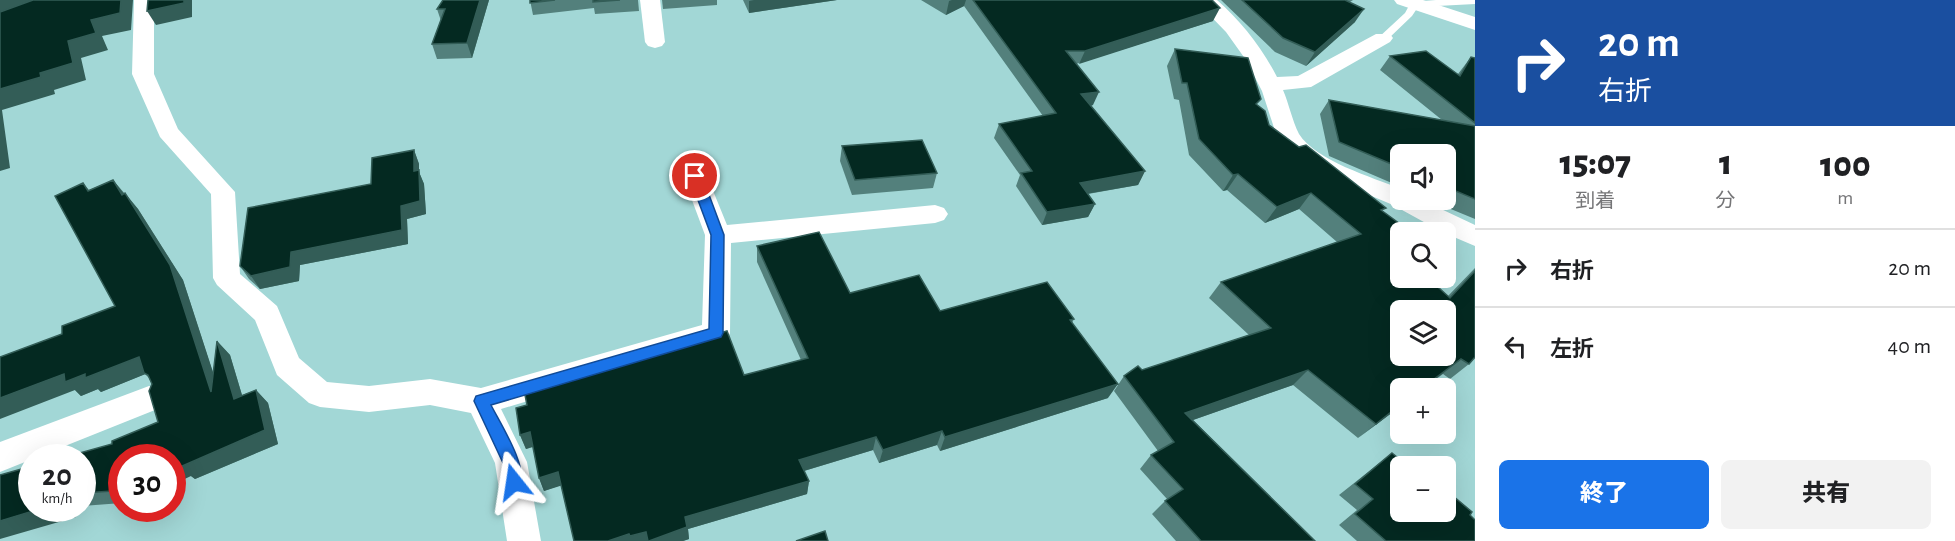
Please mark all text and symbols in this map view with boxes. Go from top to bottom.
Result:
text: 20 m [1598,22,1680,64]
icon: right [1499,24,1577,102]
text: 右折 [1598,78,1652,105]
map controls [1390,144,1456,522]
button: sound [1390,144,1456,210]
text: 15:07 [1559,145,1631,181]
text: 1 [1719,145,1732,181]
text: 100 [1820,147,1871,183]
pin [669,150,720,201]
icon: arrive [678,159,711,192]
text: m [1837,188,1853,208]
text: 到着 [1575,191,1615,211]
text: 分 [1716,191,1736,211]
button: search [1390,222,1456,288]
icon: right [1499,252,1532,285]
text: 20 m [1888,257,1931,279]
text: 右折 [1550,260,1594,282]
button: layers [1390,300,1456,366]
icon: left [1499,330,1532,363]
text: 40 m [1888,335,1931,357]
text: 左折 [1550,338,1594,360]
button: + [1390,378,1456,444]
speed limit sign: 30 [108,444,186,522]
position arrow [482,450,546,514]
button: − [1390,456,1456,522]
button: 終了 [1499,460,1709,529]
button: 共有 [1721,460,1931,529]
text: 20 [42,461,72,491]
text: km/h [42,491,72,506]

